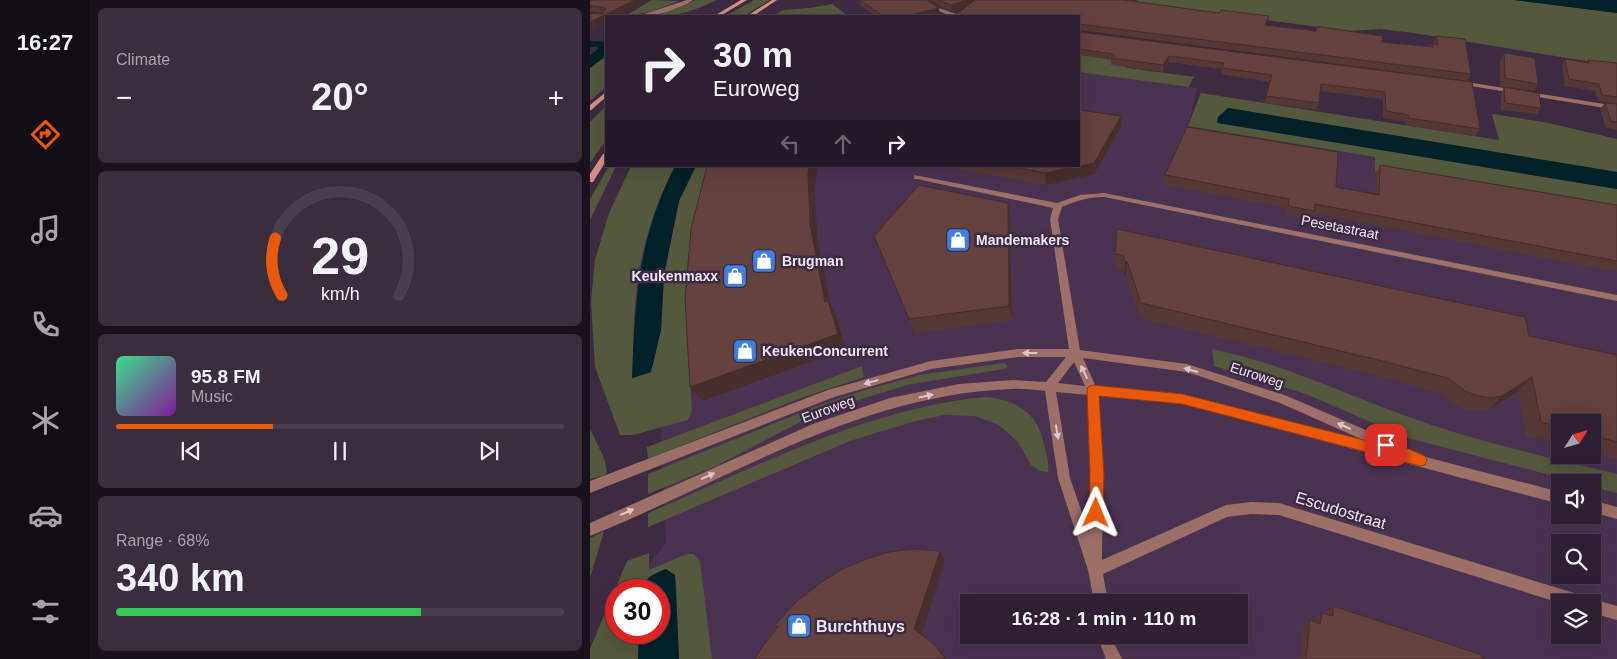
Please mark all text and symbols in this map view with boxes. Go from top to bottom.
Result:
text: 16:27 [17,30,73,55]
icon: right [630,35,695,100]
text: 30 m [713,35,793,74]
text: Climate [116,51,170,68]
text: 20° [311,76,369,118]
text: Euroweg [713,76,800,101]
text: − [116,82,132,113]
text: + [548,82,564,113]
icon: directions [28,117,63,152]
icon: left [776,130,804,158]
icon: ahead [829,130,857,158]
icon: right [882,130,910,158]
icon: music [28,212,63,247]
street label: Pesetastraat [1300,212,1380,242]
text: 29 [311,227,369,285]
shop icon: Mandemakers [945,227,971,253]
place label: Mandemakers [976,232,1070,248]
shop icon: Brugman [751,248,777,274]
place label: Brugman [782,253,843,269]
shop icon: Keukenmaxx [722,263,748,289]
place label: Keukenmaxx [632,268,718,284]
text: km/h [321,284,359,304]
icon: phone [28,307,63,342]
shop icon: KeukenConcurrent [732,338,758,364]
place label: KeukenConcurrent [762,343,888,359]
one-way arrow [1022,349,1038,357]
street label: Euroweg [1228,359,1286,391]
one-way arrow [1080,365,1088,379]
text: 95.8 FM [191,366,261,387]
one-way arrow [1184,366,1199,374]
one-way arrow [863,379,878,387]
text: Music [191,388,233,405]
street label: Euroweg [799,392,857,426]
one-way arrow [918,392,933,400]
icon: climate [28,403,63,438]
north arrow [1551,414,1601,464]
map controls [1551,414,1601,644]
one-way arrow [1337,421,1351,429]
pin [1365,424,1407,466]
one-way arrow [1054,425,1062,441]
icon: arrive [1372,431,1400,459]
icon: previous [177,437,205,465]
icon: pause [326,437,354,465]
icon: next [475,437,503,465]
one-way arrow [701,472,715,480]
button: sound [1551,474,1601,524]
position arrow [1069,486,1121,538]
street label: Escudostraat [1294,489,1389,532]
icon: car [28,498,63,533]
one-way arrow [620,508,634,516]
text: Range · 68% [116,532,209,549]
button: search [1551,534,1601,584]
text: 340 km [116,557,245,599]
speed limit sign: 30 [605,579,670,644]
icon: filters [28,594,63,629]
button: layers [1551,594,1601,644]
text: 16:28 · 1 min · 110 m [1012,608,1196,629]
shop icon: Burchthuys [786,613,812,639]
place label: Burchthuys [816,618,905,635]

